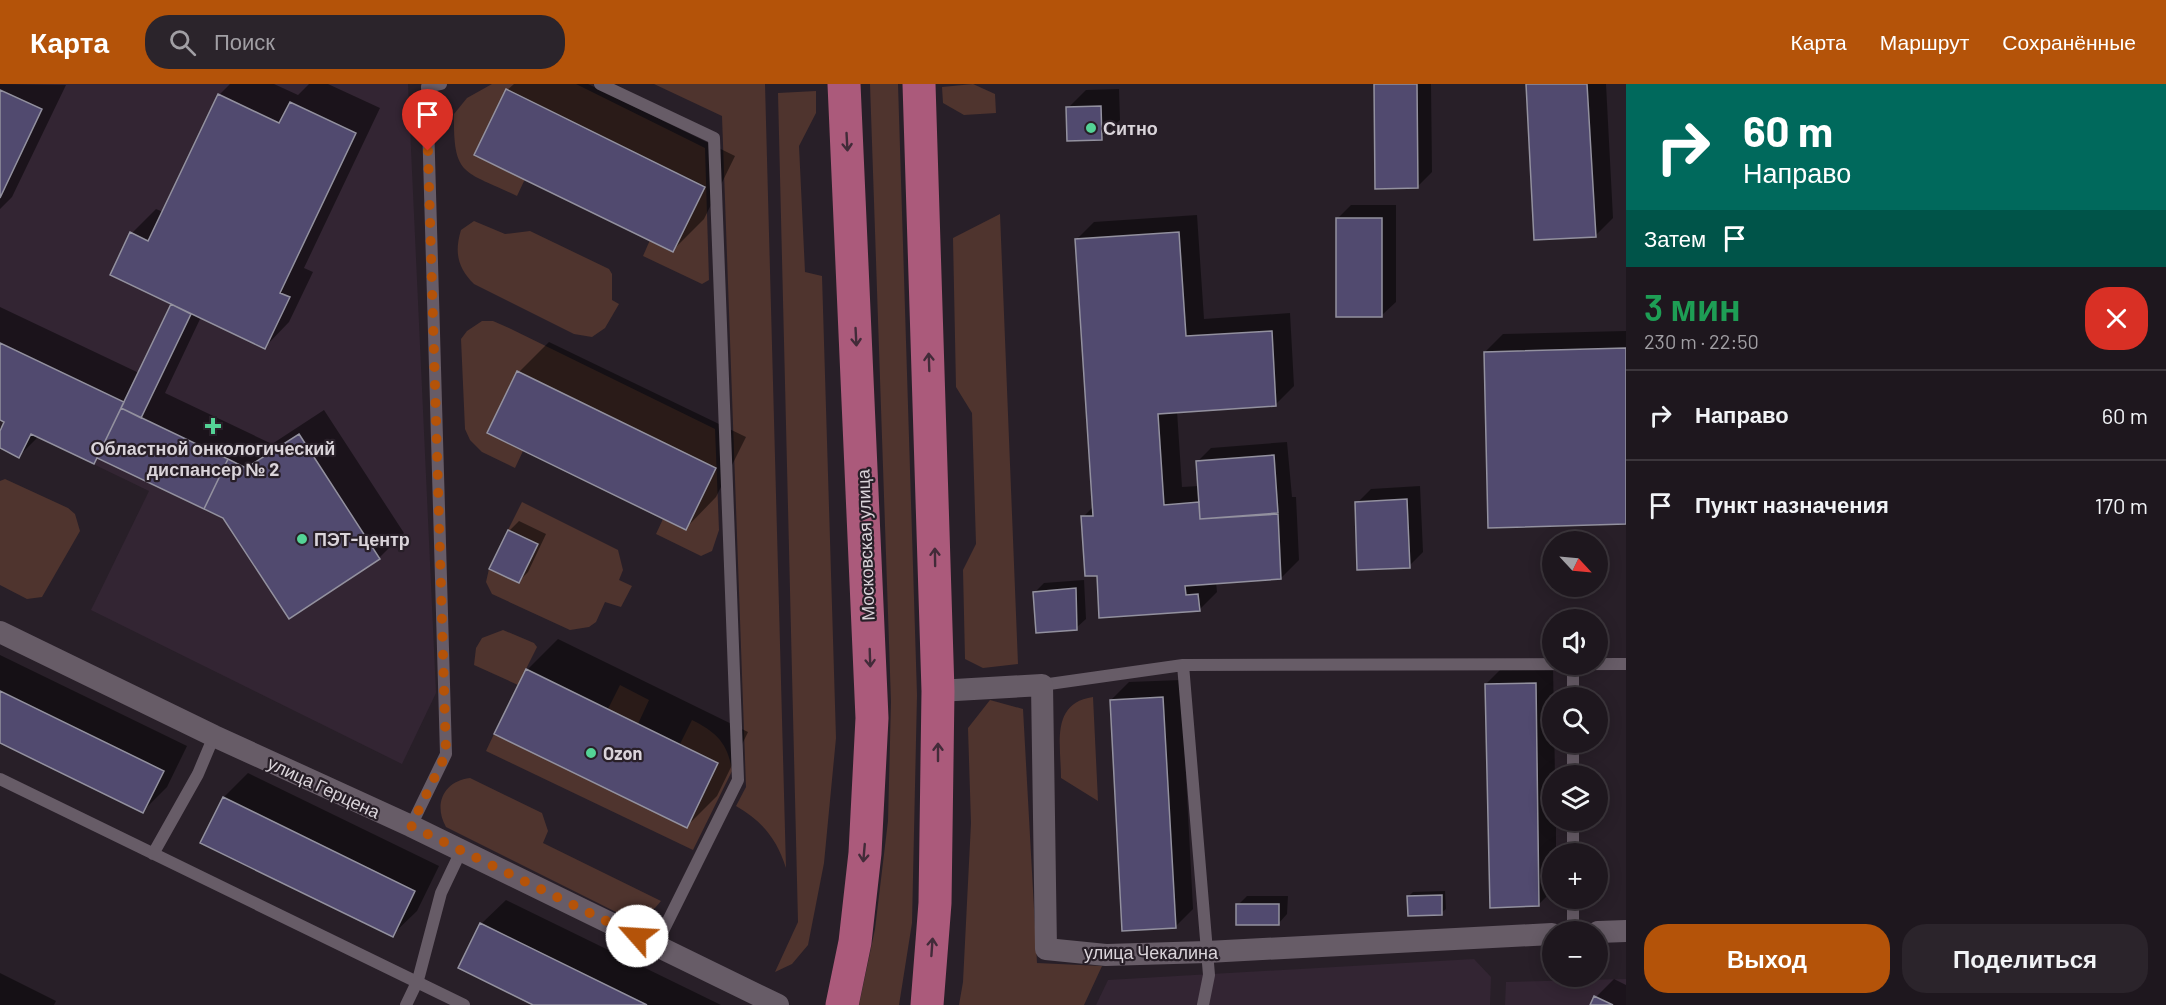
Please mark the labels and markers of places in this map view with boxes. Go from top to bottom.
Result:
pin [402,89,453,151]
place label: Ситно [1103,117,1158,139]
marker: Ситно [1084,121,1098,135]
marker: Областной онкологический диспансер № 2 [204,417,222,435]
place label: Областной онкологический диспансер № 2 [91,437,335,480]
place label: ПЭТ-центр [314,528,410,550]
marker: ПЭТ-центр [295,532,309,546]
place label: Ozon [603,742,642,764]
marker: Ozon [584,746,598,760]

